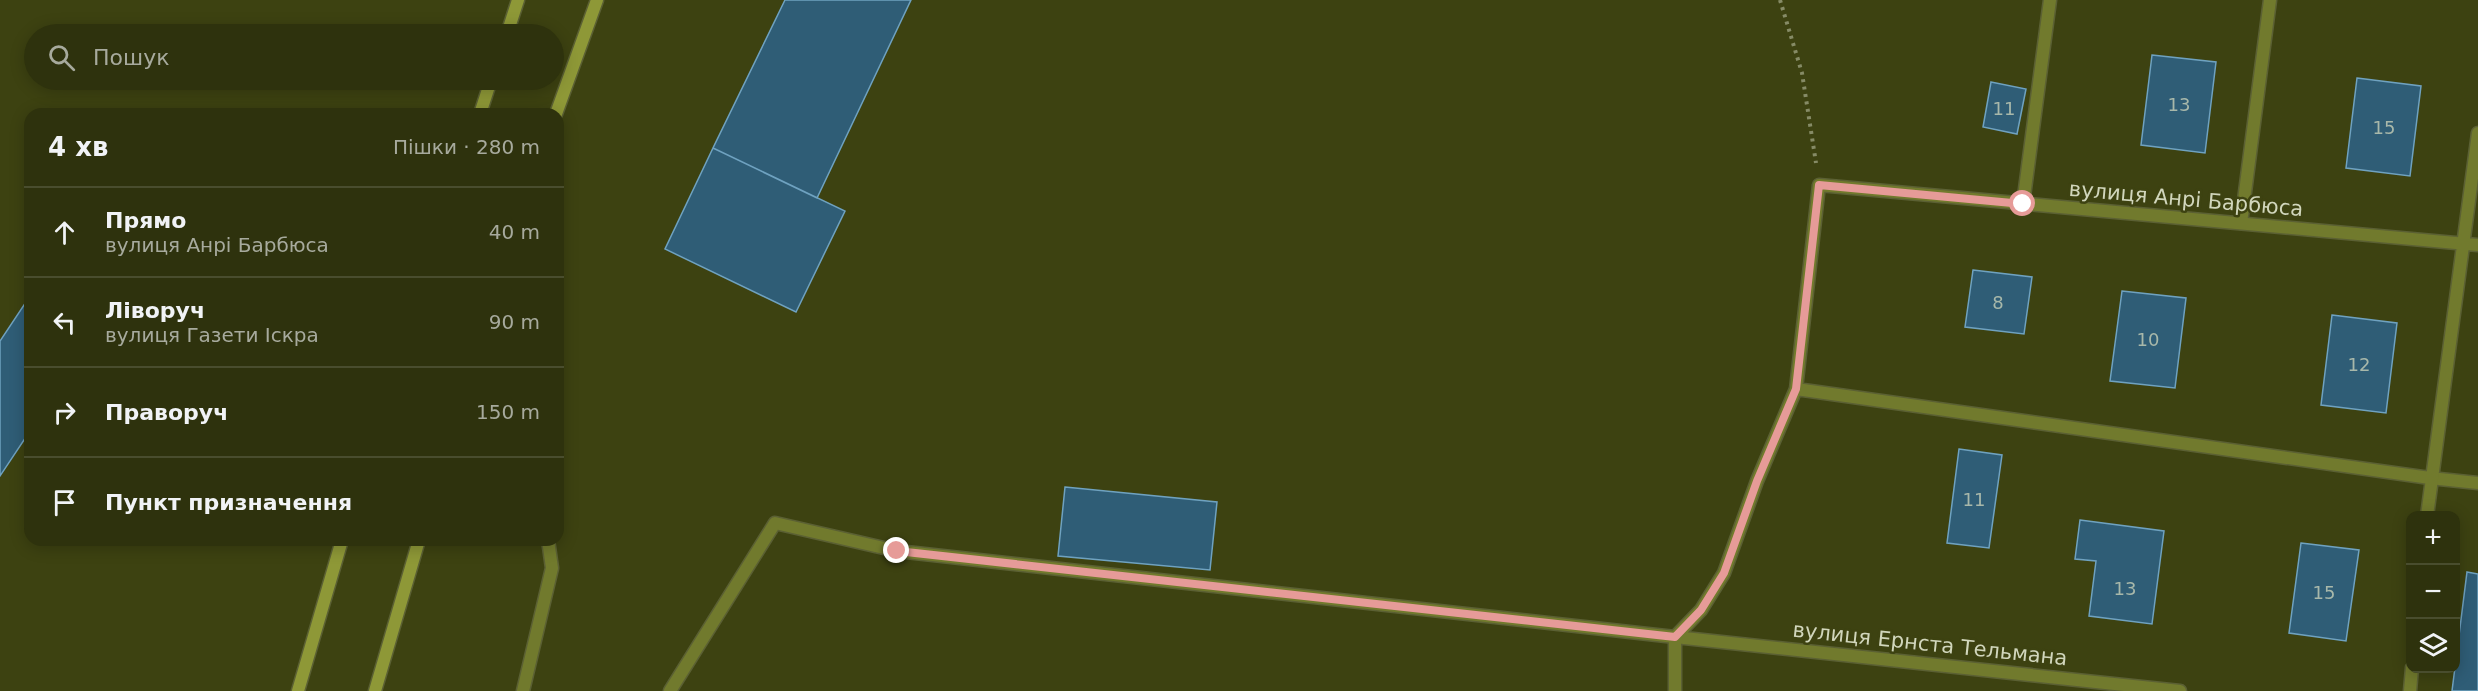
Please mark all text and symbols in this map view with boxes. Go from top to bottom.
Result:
search box [24,24,564,90]
icon: search [45,41,78,74]
text: Пошук [93,45,169,70]
house number: 13 [2168,94,2190,115]
house number: 11 [1993,98,2015,119]
house number: 15 [2373,117,2395,138]
text: 4 хв [48,132,108,162]
text: Пішки · 280 m [393,135,540,159]
street label: вулиця Анрі Барбюса [2068,177,2304,221]
route start [2009,190,2035,216]
text: Прямо [105,208,186,233]
icon: ahead [48,216,81,249]
text: 40 m [489,220,540,244]
text: вулиця Анрі Барбюса [105,233,329,257]
house number: 8 [1992,292,2004,313]
text: Ліворуч [105,298,205,323]
icon: left [48,306,81,339]
text: 90 m [489,310,540,334]
text: вулиця Газети Іскра [105,323,319,347]
house number: 10 [2137,329,2159,350]
house number: 12 [2348,354,2370,375]
icon: right [48,396,81,429]
text: Праворуч [105,400,228,425]
text: 150 m [476,400,540,424]
icon: arrive [48,486,81,519]
house number: 11 [1963,489,1985,510]
text: Пункт призначення [105,490,352,515]
map controls [2406,511,2460,673]
button: + [2406,511,2460,565]
route end [883,537,909,563]
button: − [2406,565,2460,619]
house number: 13 [2114,578,2136,599]
house number: 15 [2313,582,2335,603]
street label: вулиця Ернста Тельмана [1792,618,2068,670]
button: layers [2406,619,2460,673]

